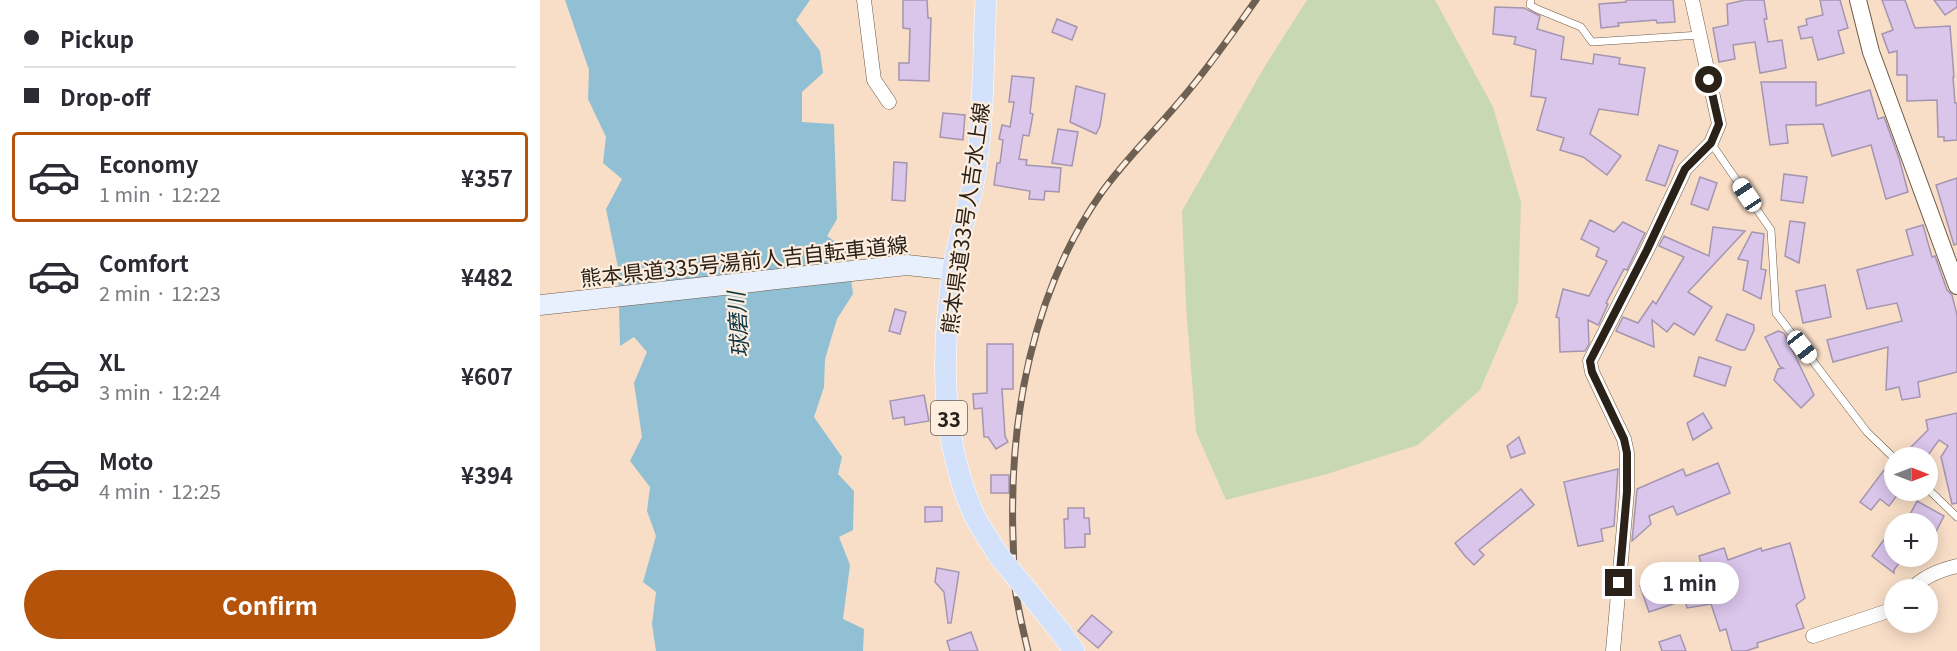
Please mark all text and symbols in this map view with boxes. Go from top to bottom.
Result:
text: Pickup [60,22,134,54]
route start [1695,66,1722,93]
text: Drop-off [60,80,150,112]
street label: 熊本県道33号人吉水上線 [933,100,995,336]
text: Economy [99,147,198,179]
icon: car [27,150,81,204]
text: ¥357 [461,161,513,193]
car [1729,175,1765,215]
text: 1 min · 12:22 [99,179,221,208]
street label: 熊本県道335号湯前人吉自転車道線 [579,228,909,292]
text: Comfort [99,246,189,278]
icon: car [27,249,81,303]
text: ¥482 [461,260,513,292]
text: 2 min · 12:23 [99,278,221,307]
water label: 球磨川 [718,289,754,359]
car [1784,327,1820,367]
text: XL [99,345,126,377]
icon: car [27,348,81,402]
text: ¥607 [461,359,513,391]
text: 3 min · 12:24 [99,377,221,406]
road number: 33 [931,401,967,435]
text: Moto [99,444,153,476]
icon: car [27,447,81,501]
north arrow [1884,447,1938,501]
map controls [1884,447,1938,633]
text: ¥394 [461,458,513,490]
text: 4 min · 12:25 [99,476,221,505]
button: + [1884,513,1938,567]
callout: 1 min [1640,562,1739,604]
text: 1 min [1662,568,1717,597]
route end [1605,569,1632,596]
button: Confirm [24,570,516,639]
button: − [1884,579,1938,633]

